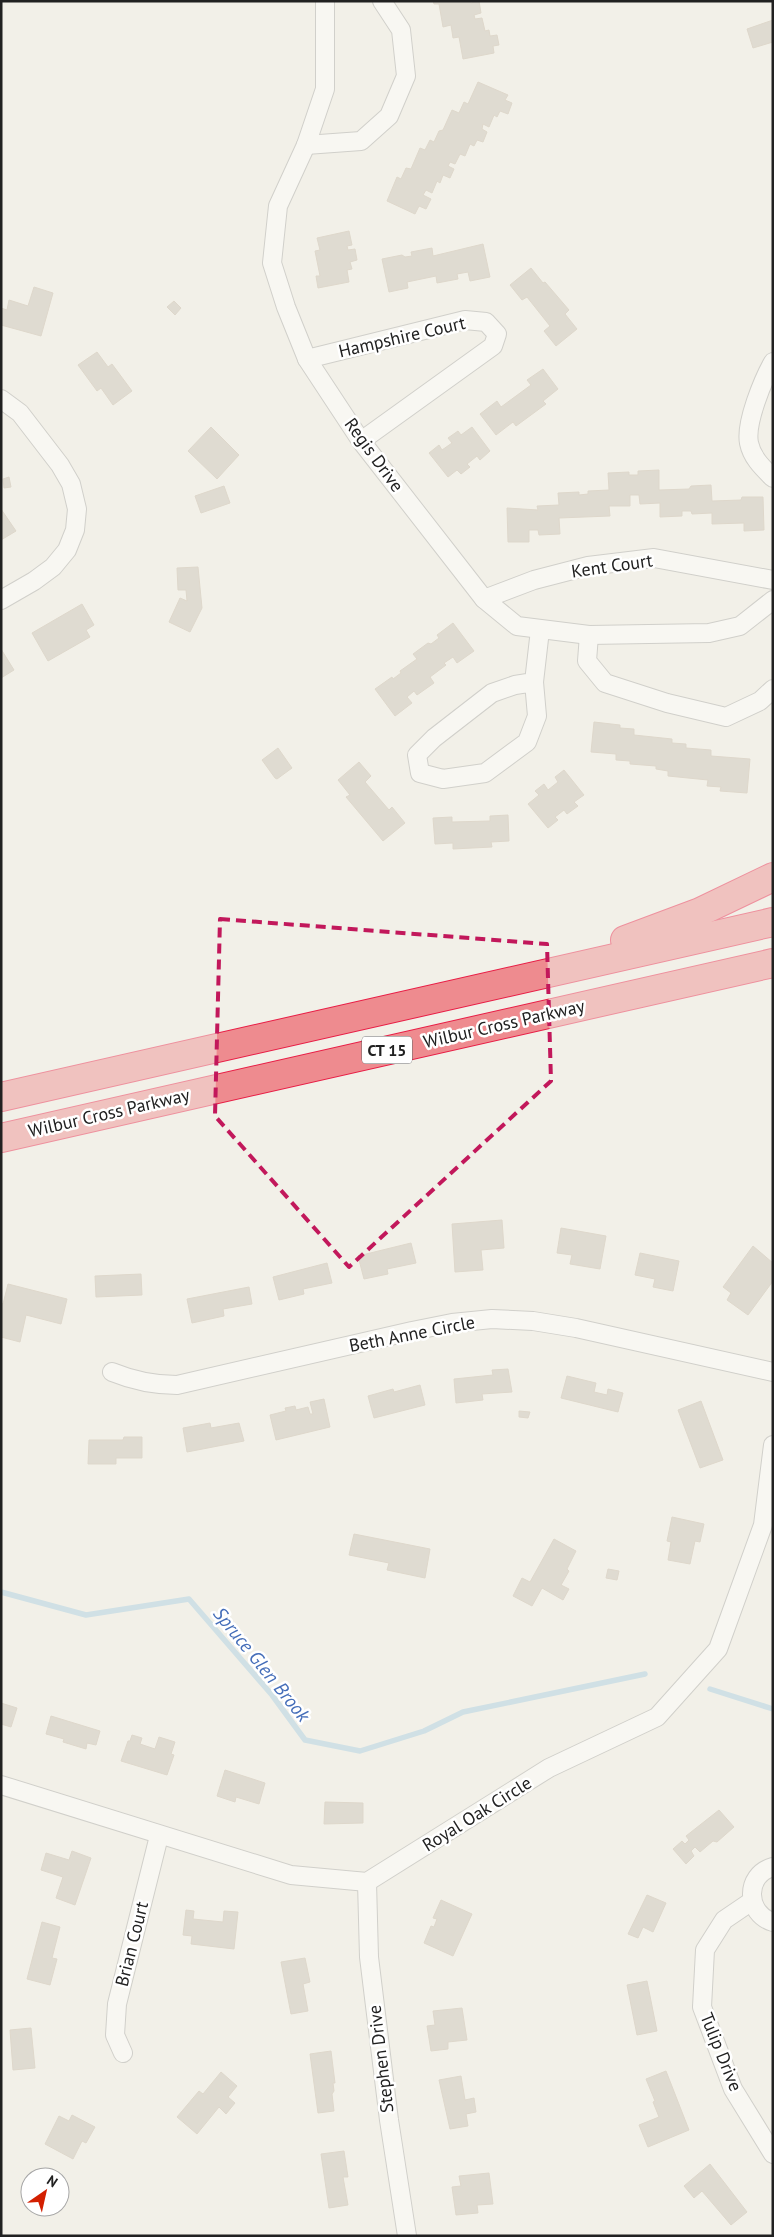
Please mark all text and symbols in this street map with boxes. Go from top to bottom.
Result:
street label: Hampshire Court [336,311,468,362]
street label: Regis Drive [340,413,409,496]
street label: Kent Court [570,548,654,583]
street label: Wilbur Cross Parkway [421,994,587,1053]
road number: CT 15 [362,1036,412,1064]
street label: Wilbur Cross Parkway [26,1083,192,1142]
street label: Beth Anne Circle [347,1310,477,1357]
water label: Spruce Glen Brook [208,1602,317,1727]
street label: Royal Oak Circle [418,1771,536,1856]
street label: Brian Court [110,1899,153,1989]
street label: Stephen Drive [362,2004,399,2114]
street label: Tulip Drive [695,2009,748,2094]
north arrow [20,2167,70,2217]
text: N [43,2171,61,2191]

